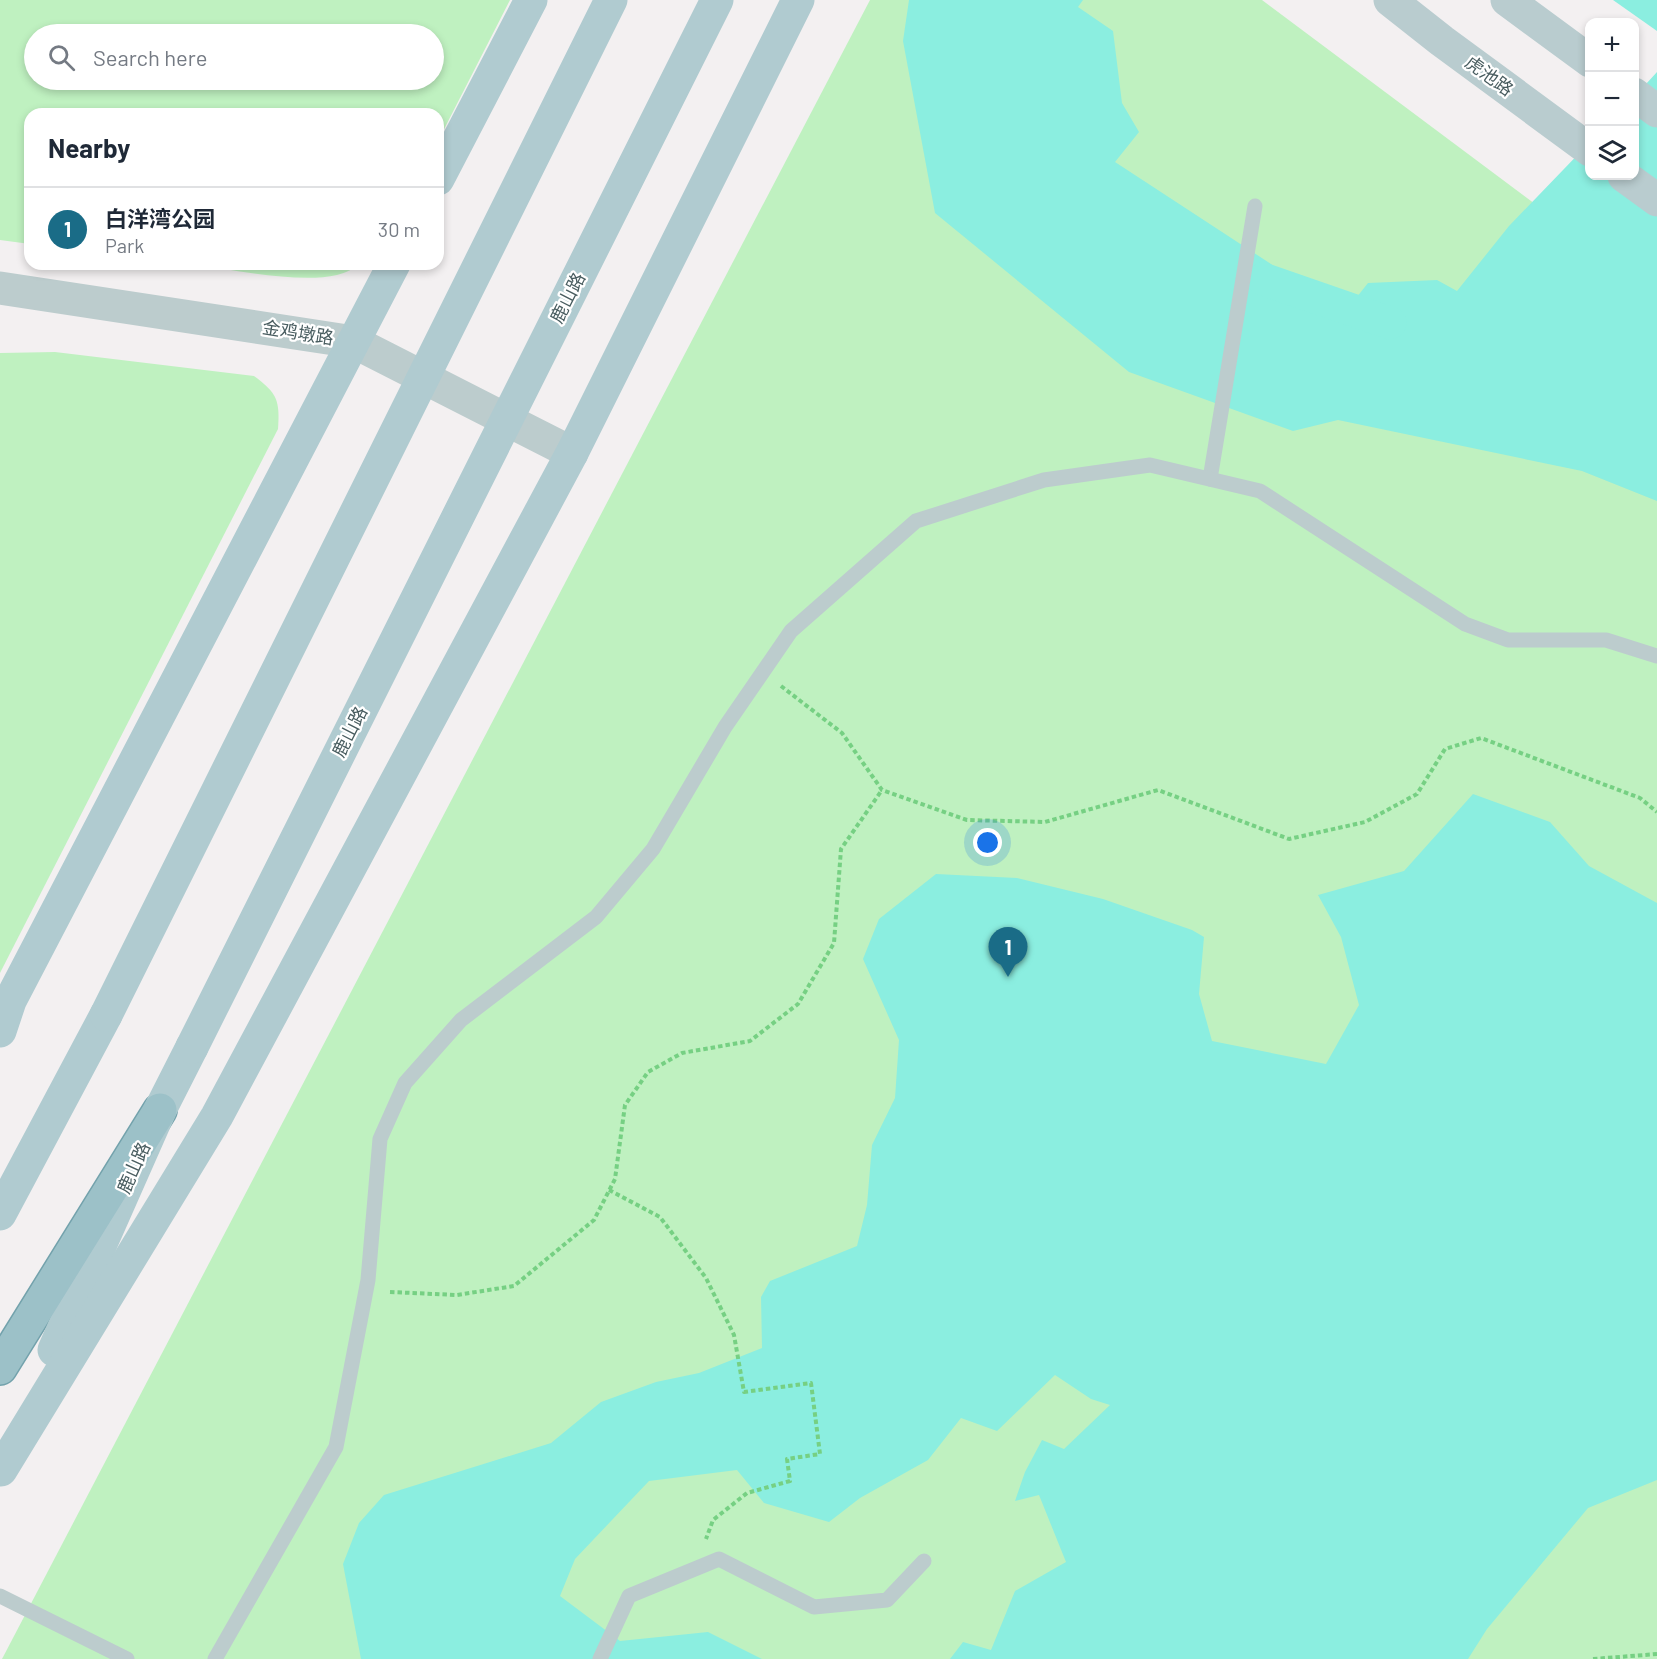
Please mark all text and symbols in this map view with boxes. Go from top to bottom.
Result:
map controls [1585,18,1639,180]
button: + [1585,18,1639,72]
search box [24,24,444,90]
icon: search [45,41,78,74]
text: Search here [93,44,207,70]
street label: 虎池路 [1461,50,1518,100]
button: − [1585,72,1639,126]
button: layers [1585,126,1639,180]
text: Nearby [48,132,130,163]
text: 白洋湾公园 [105,205,215,231]
text: 1 [64,217,71,241]
text: 30 m [378,217,420,241]
text: Park [105,233,144,257]
street label: 鹿山路 [545,268,589,327]
street label: 金鸡墩路 [261,316,335,349]
street label: 鹿山路 [327,702,371,761]
your location [973,828,1002,857]
pin: 1 [988,928,1028,977]
street label: 鹿山路 [112,1138,154,1197]

